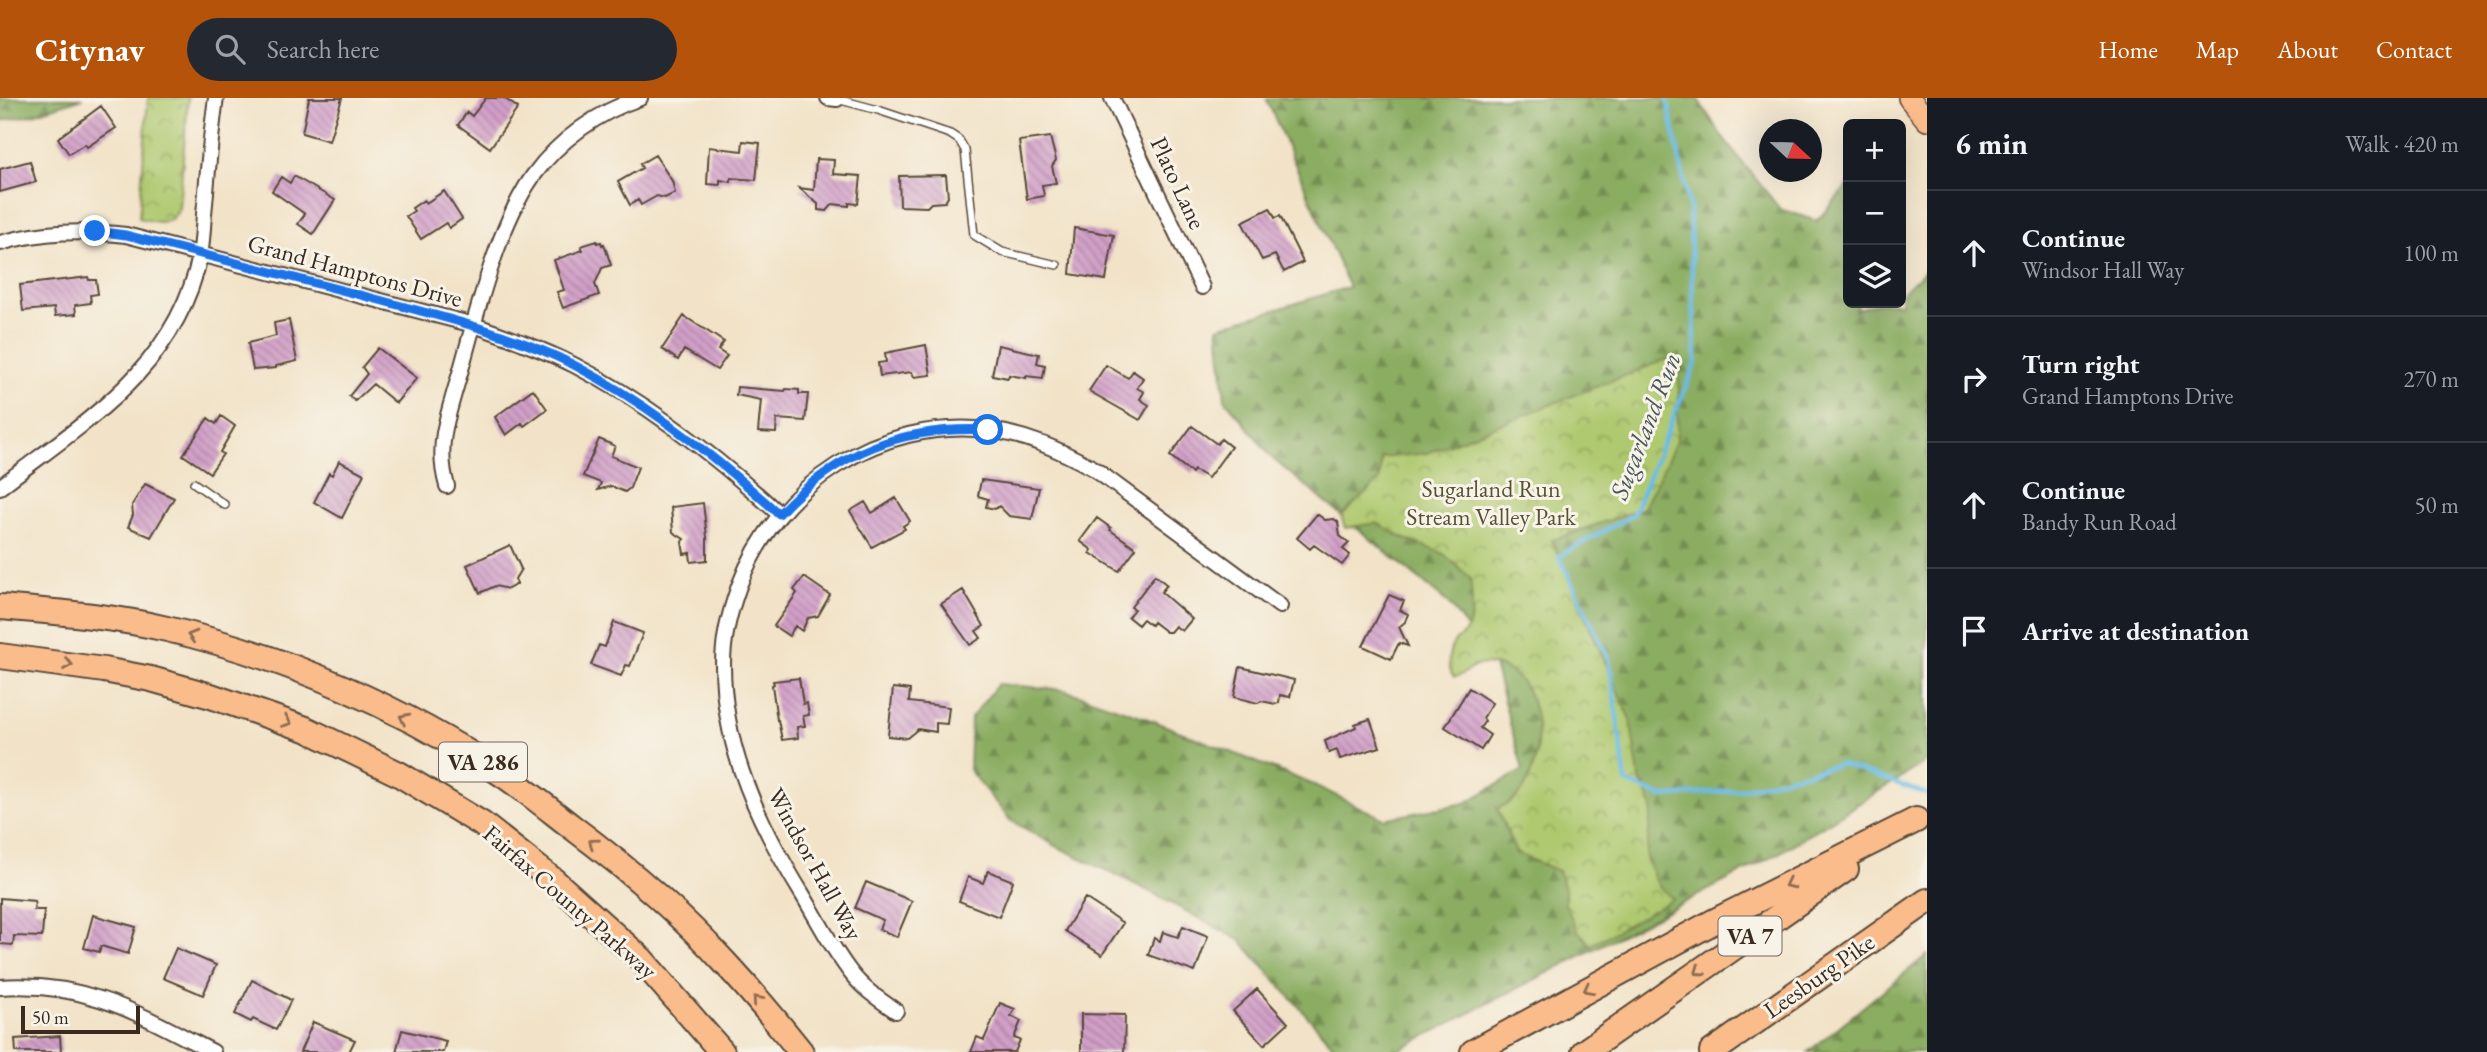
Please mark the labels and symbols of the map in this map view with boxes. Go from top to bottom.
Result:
north arrow [1759,119,1822,182]
street label: Plato Lane [1144,132,1213,234]
route end [79,215,110,246]
street label: Grand Hamptons Drive [244,227,466,314]
water label: Sugarland Run [1601,348,1688,505]
route start [972,414,1003,445]
park label: Sugarland Run Stream Valley Park [1406,473,1576,532]
one-way arrow [186,630,198,644]
one-way arrow [62,656,74,671]
one-way arrow [399,712,411,726]
one-way arrow [281,713,293,727]
road number: VA 286 [439,742,527,782]
street label: Windsor Hall Way [761,782,870,946]
street label: Fairfax County Parkway [477,818,664,986]
one-way arrow [589,838,601,851]
one-way arrow [1784,875,1796,889]
road number: VA 7 [1718,916,1782,956]
street label: Leesburg Pike [1757,926,1880,1025]
one-way arrow [1694,963,1707,976]
one-way arrow [1582,981,1595,995]
one-way arrow [753,995,765,1008]
scale bar [21,1003,140,1035]

